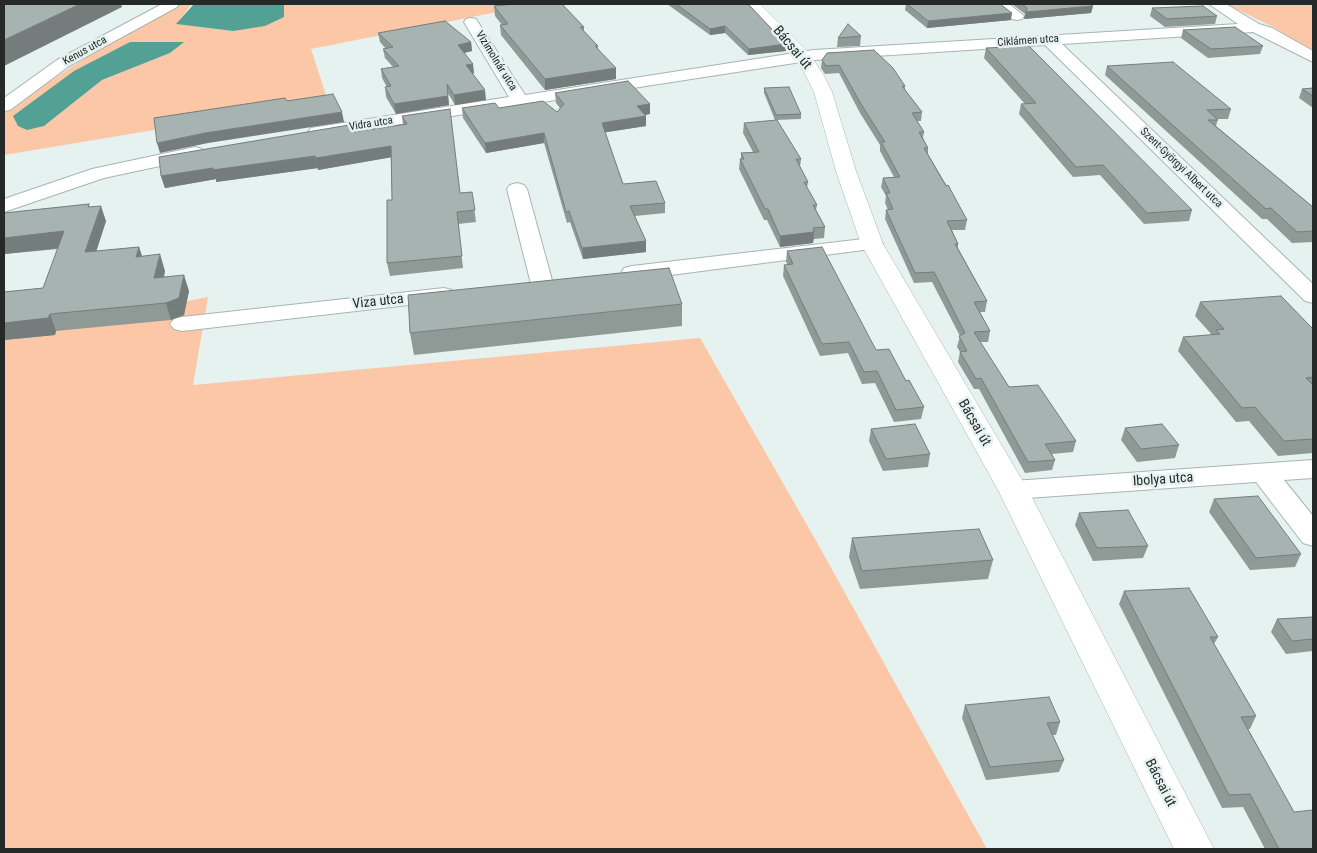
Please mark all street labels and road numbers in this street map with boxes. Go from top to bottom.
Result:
street label: Bácsai út [769,23,815,73]
street label: Vizimolnár utca [472,29,520,93]
street label: Ciklámen utca [997,32,1059,50]
street label: Kenus utca [61,34,109,68]
street label: Vidra utca [348,114,394,134]
street label: Szent-Györgyi Albert utca [1137,125,1225,211]
street label: Viza utca [352,291,404,313]
street label: Bácsai út [954,397,994,449]
street label: Ibolya utca [1132,470,1194,490]
street label: Bácsai út [1141,756,1179,810]

